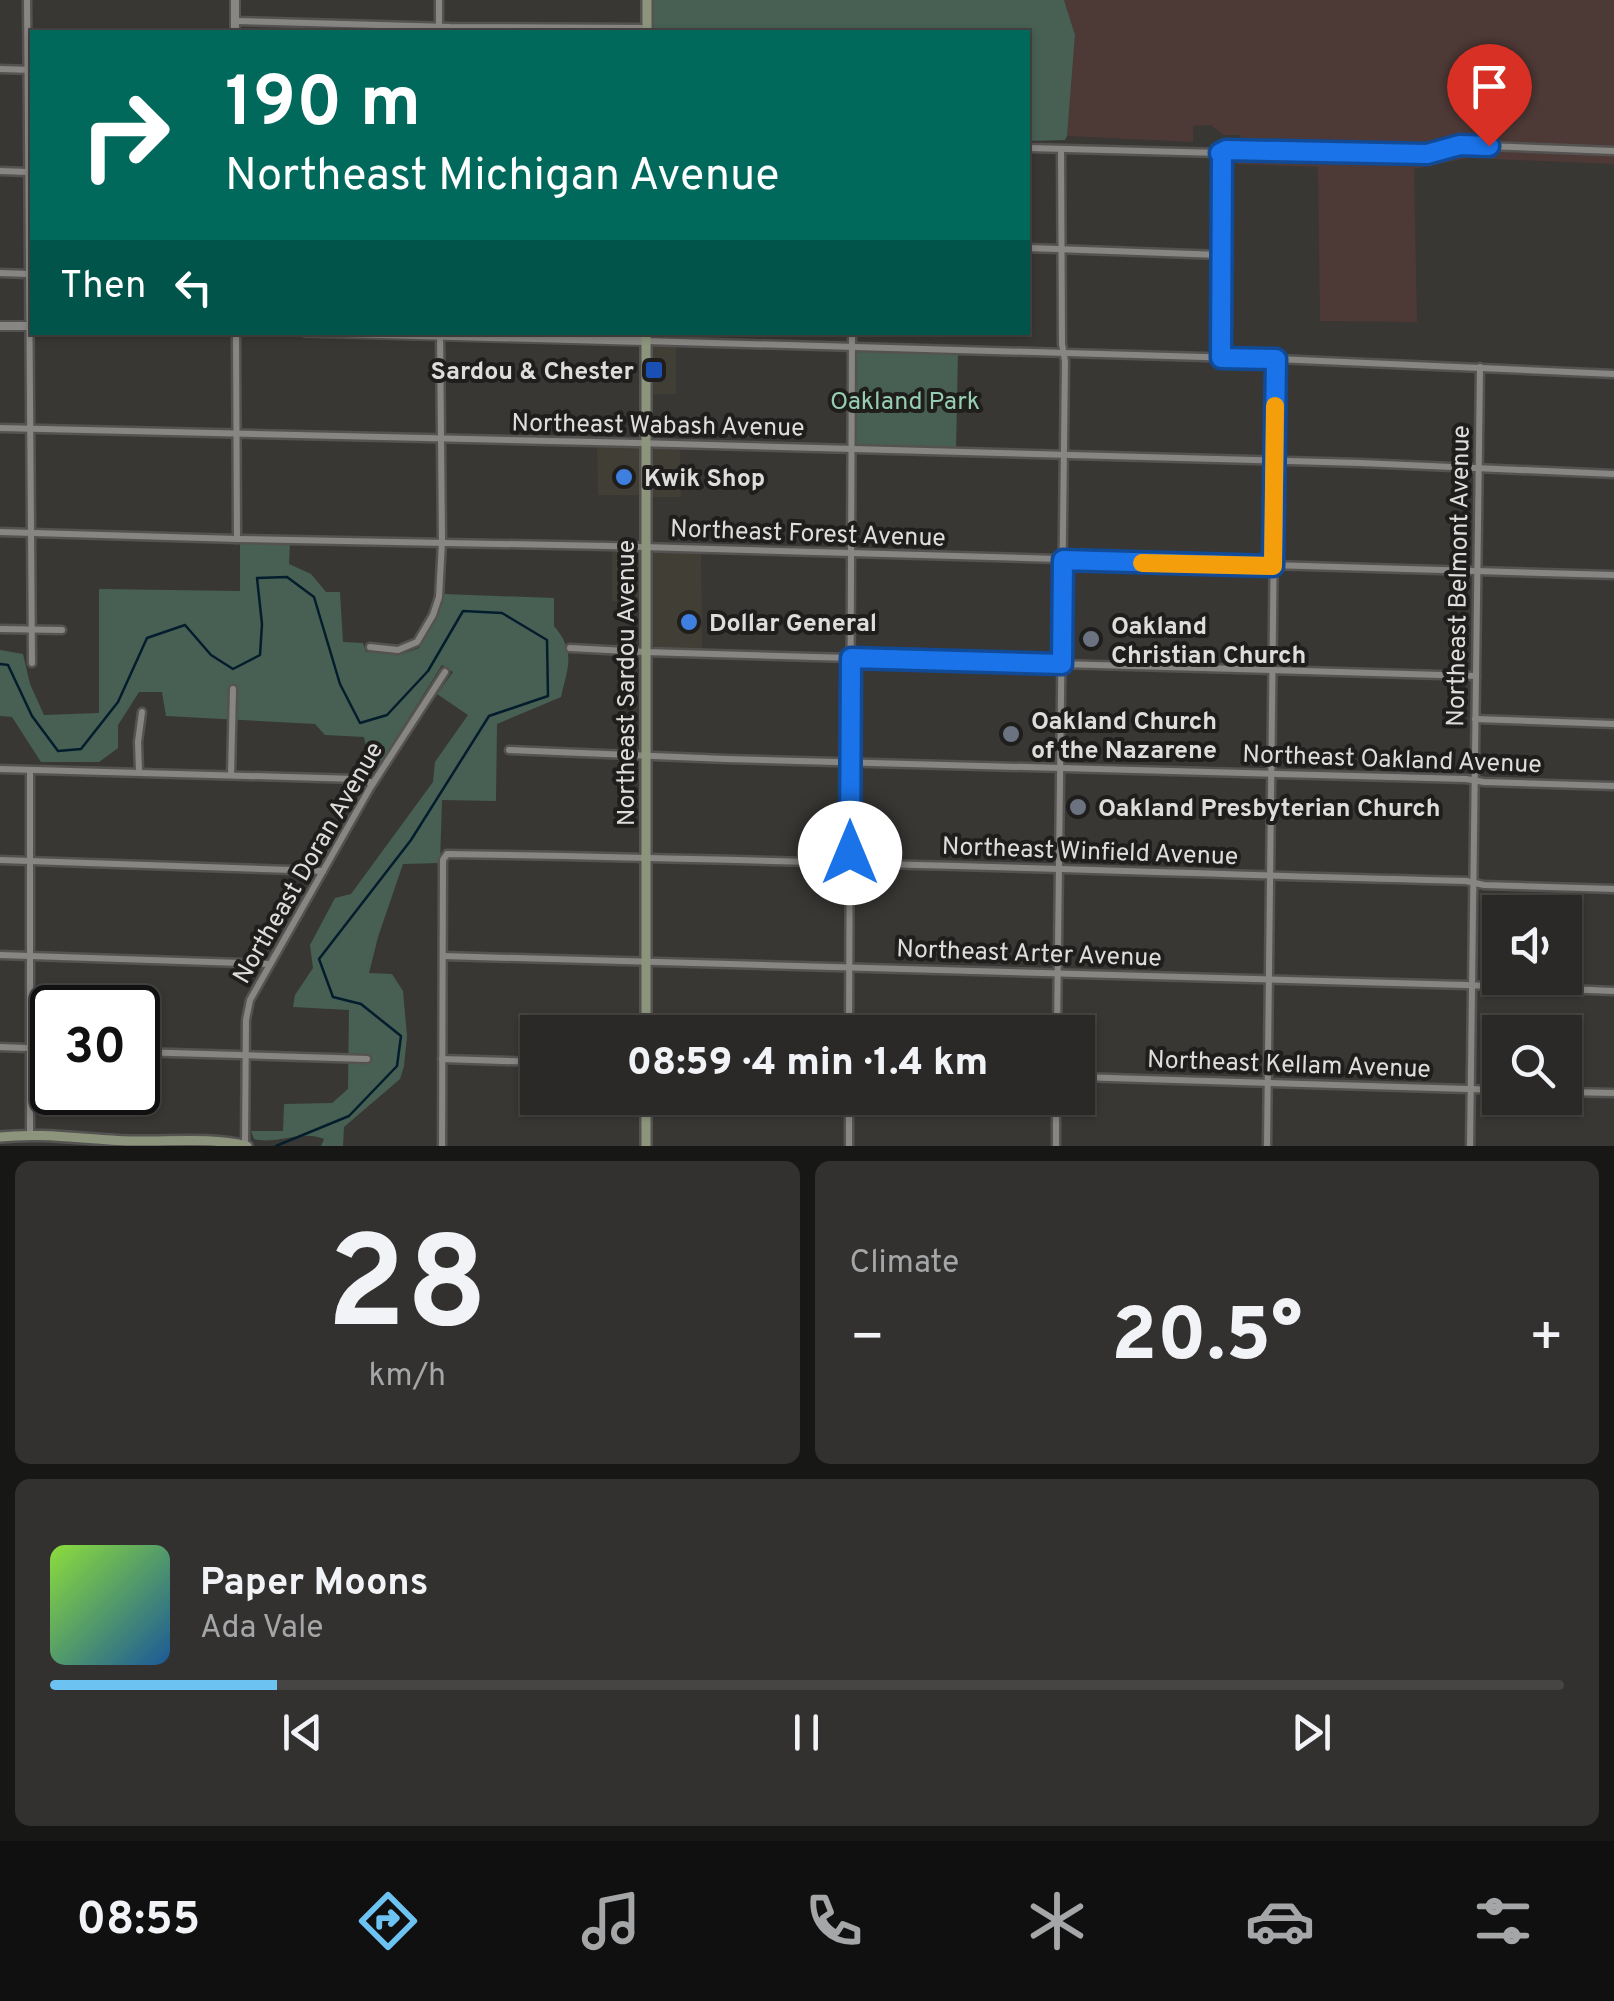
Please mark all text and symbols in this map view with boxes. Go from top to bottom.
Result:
pin [1447,44,1532,147]
icon: arrive [1462,59,1517,114]
text: 190 m [225,62,421,151]
icon: right [60,70,190,200]
text: Northeast Michigan Avenue [225,149,779,206]
icon: left [166,260,221,315]
text: Then [60,263,146,312]
place label: Sardou & Chester [431,357,635,389]
marker: Sardou & Chester [643,359,665,381]
park label: Oakland Park [830,387,980,419]
street label: Northeast Wabash Avenue [511,408,805,446]
street label: Northeast Belmont Avenue [1441,425,1479,727]
place label: Kwik Shop [644,464,765,496]
marker: Kwik Shop [613,466,635,488]
street label: Northeast Forest Avenue [669,514,946,556]
street label: Northeast Sardou Avenue [612,540,644,826]
place label: Dollar General [709,609,877,641]
marker: Dollar General [678,611,700,633]
place label: Oakland Christian Church [1111,612,1306,673]
marker: Oakland Christian Church [1080,628,1102,650]
place label: Oakland Church of the Nazarene [1031,707,1217,768]
marker: Oakland Church of the Nazarene [1000,723,1022,745]
street label: Northeast Doran Avenue [227,737,392,990]
street label: Northeast Oakland Avenue [1242,740,1542,782]
place label: Oakland Presbyterian Church [1098,794,1441,826]
marker: Oakland Presbyterian Church [1067,796,1089,818]
position arrow [798,801,902,905]
street label: Northeast Winfield Avenue [941,832,1239,874]
map controls [1482,895,1582,1115]
button: sound [1482,895,1582,995]
street label: Northeast Arter Avenue [896,934,1162,976]
speed limit sign: 30 [30,985,160,1115]
button: search [1482,1015,1582,1115]
text: 08:59 · 4 min · 1.4 km [627,1040,988,1089]
street label: Northeast Kellam Avenue [1146,1045,1431,1087]
text: 28 [327,1209,488,1374]
text: Climate [850,1244,959,1284]
text: 20.5° [1111,1292,1302,1387]
text: − [850,1305,885,1375]
text: + [1529,1305,1564,1375]
text: km/h [368,1357,446,1397]
text: Paper Moons [200,1560,429,1609]
text: Ada Vale [200,1609,324,1649]
icon: previous [275,1705,330,1760]
icon: pause [779,1705,834,1760]
icon: next [1284,1705,1339,1760]
icon: directions [353,1886,423,1956]
icon: music [576,1886,646,1956]
icon: phone [799,1886,869,1956]
icon: climate [1022,1886,1092,1956]
icon: car [1245,1886,1315,1956]
icon: filters [1468,1886,1538,1956]
text: 08:55 [76,1893,200,1950]

